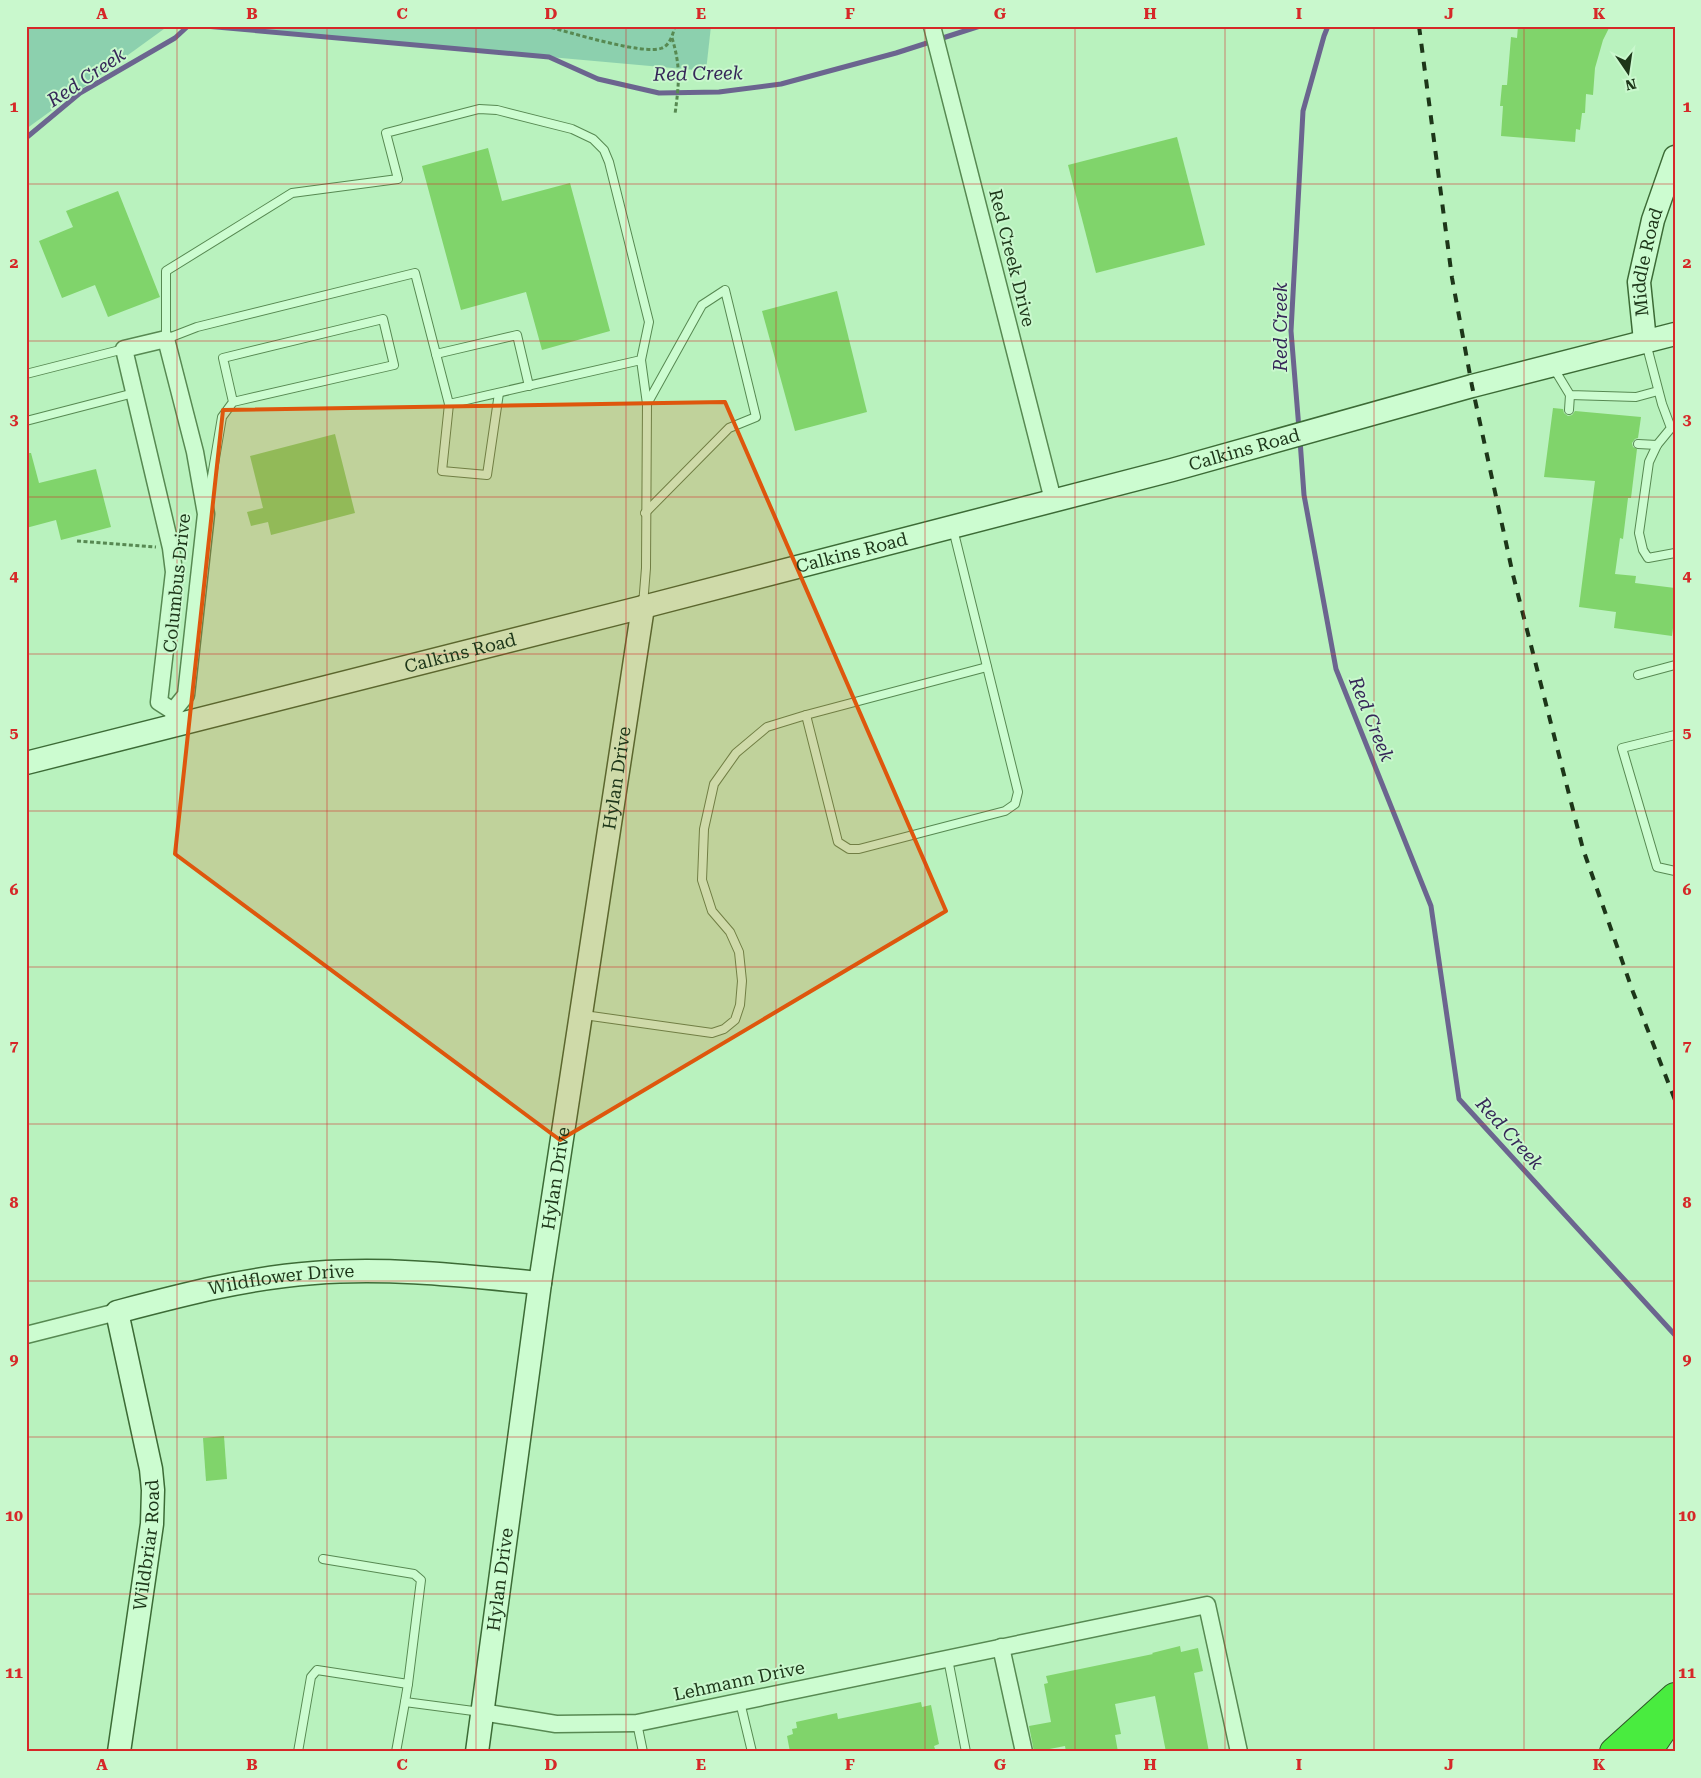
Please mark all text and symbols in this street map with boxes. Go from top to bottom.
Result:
text: A [96,4,108,23]
text: B [246,4,258,23]
text: C [396,4,408,23]
text: D [545,4,558,23]
text: E [696,4,706,23]
text: F [845,4,855,23]
text: G [994,4,1007,23]
text: H [1143,4,1157,23]
text: I [1296,4,1302,23]
text: J [1444,4,1454,23]
text: K [1593,4,1606,23]
water label: Red Creek [42,42,130,113]
north arrow [1604,48,1654,98]
water label: Red Creek [652,61,744,86]
text: N [1624,76,1638,94]
text: 1 [10,97,19,116]
text: 1 [1683,97,1692,116]
street label: Red Creek Drive [985,187,1040,329]
street label: Middle Road [1628,204,1667,317]
text: 2 [10,253,19,272]
text: 2 [1683,253,1692,272]
water label: Red Creek [1269,281,1292,373]
text: 3 [10,410,19,429]
text: 3 [1683,410,1692,429]
street label: Calkins Road [1186,424,1303,475]
street label: Columbus Drive [159,512,194,654]
street label: Calkins Road [794,528,910,577]
text: 4 [10,566,19,585]
text: 4 [1683,566,1692,585]
street label: Calkins Road [402,628,519,677]
water label: Red Creek [1344,672,1399,766]
text: 5 [10,723,19,742]
text: 5 [1683,723,1692,742]
street label: Hylan Drive [598,725,635,831]
text: 6 [10,880,19,899]
text: 6 [1683,880,1692,899]
text: 7 [10,1036,19,1055]
text: 7 [1683,1036,1692,1055]
water label: Red Creek [1470,1092,1549,1175]
street label: Hylan Drive [537,1125,574,1231]
text: 8 [10,1193,19,1212]
text: 8 [1683,1193,1692,1212]
street label: Wildflower Drive [206,1260,355,1299]
text: 9 [10,1350,19,1369]
text: 9 [1683,1350,1692,1369]
street label: Wildbriar Road [129,1478,163,1612]
text: 10 [5,1506,23,1525]
text: 10 [1678,1506,1696,1525]
street label: Hylan Drive [482,1526,517,1632]
street label: Lehmann Drive [671,1656,806,1705]
text: 11 [5,1663,23,1682]
text: 11 [1678,1663,1696,1682]
text: A [96,1755,108,1774]
text: B [246,1755,258,1774]
text: C [396,1755,408,1774]
text: D [545,1755,558,1774]
text: E [696,1755,706,1774]
text: F [845,1755,855,1774]
text: G [994,1755,1007,1774]
text: H [1143,1755,1157,1774]
text: I [1296,1755,1302,1774]
text: J [1444,1755,1454,1774]
text: K [1593,1755,1606,1774]

